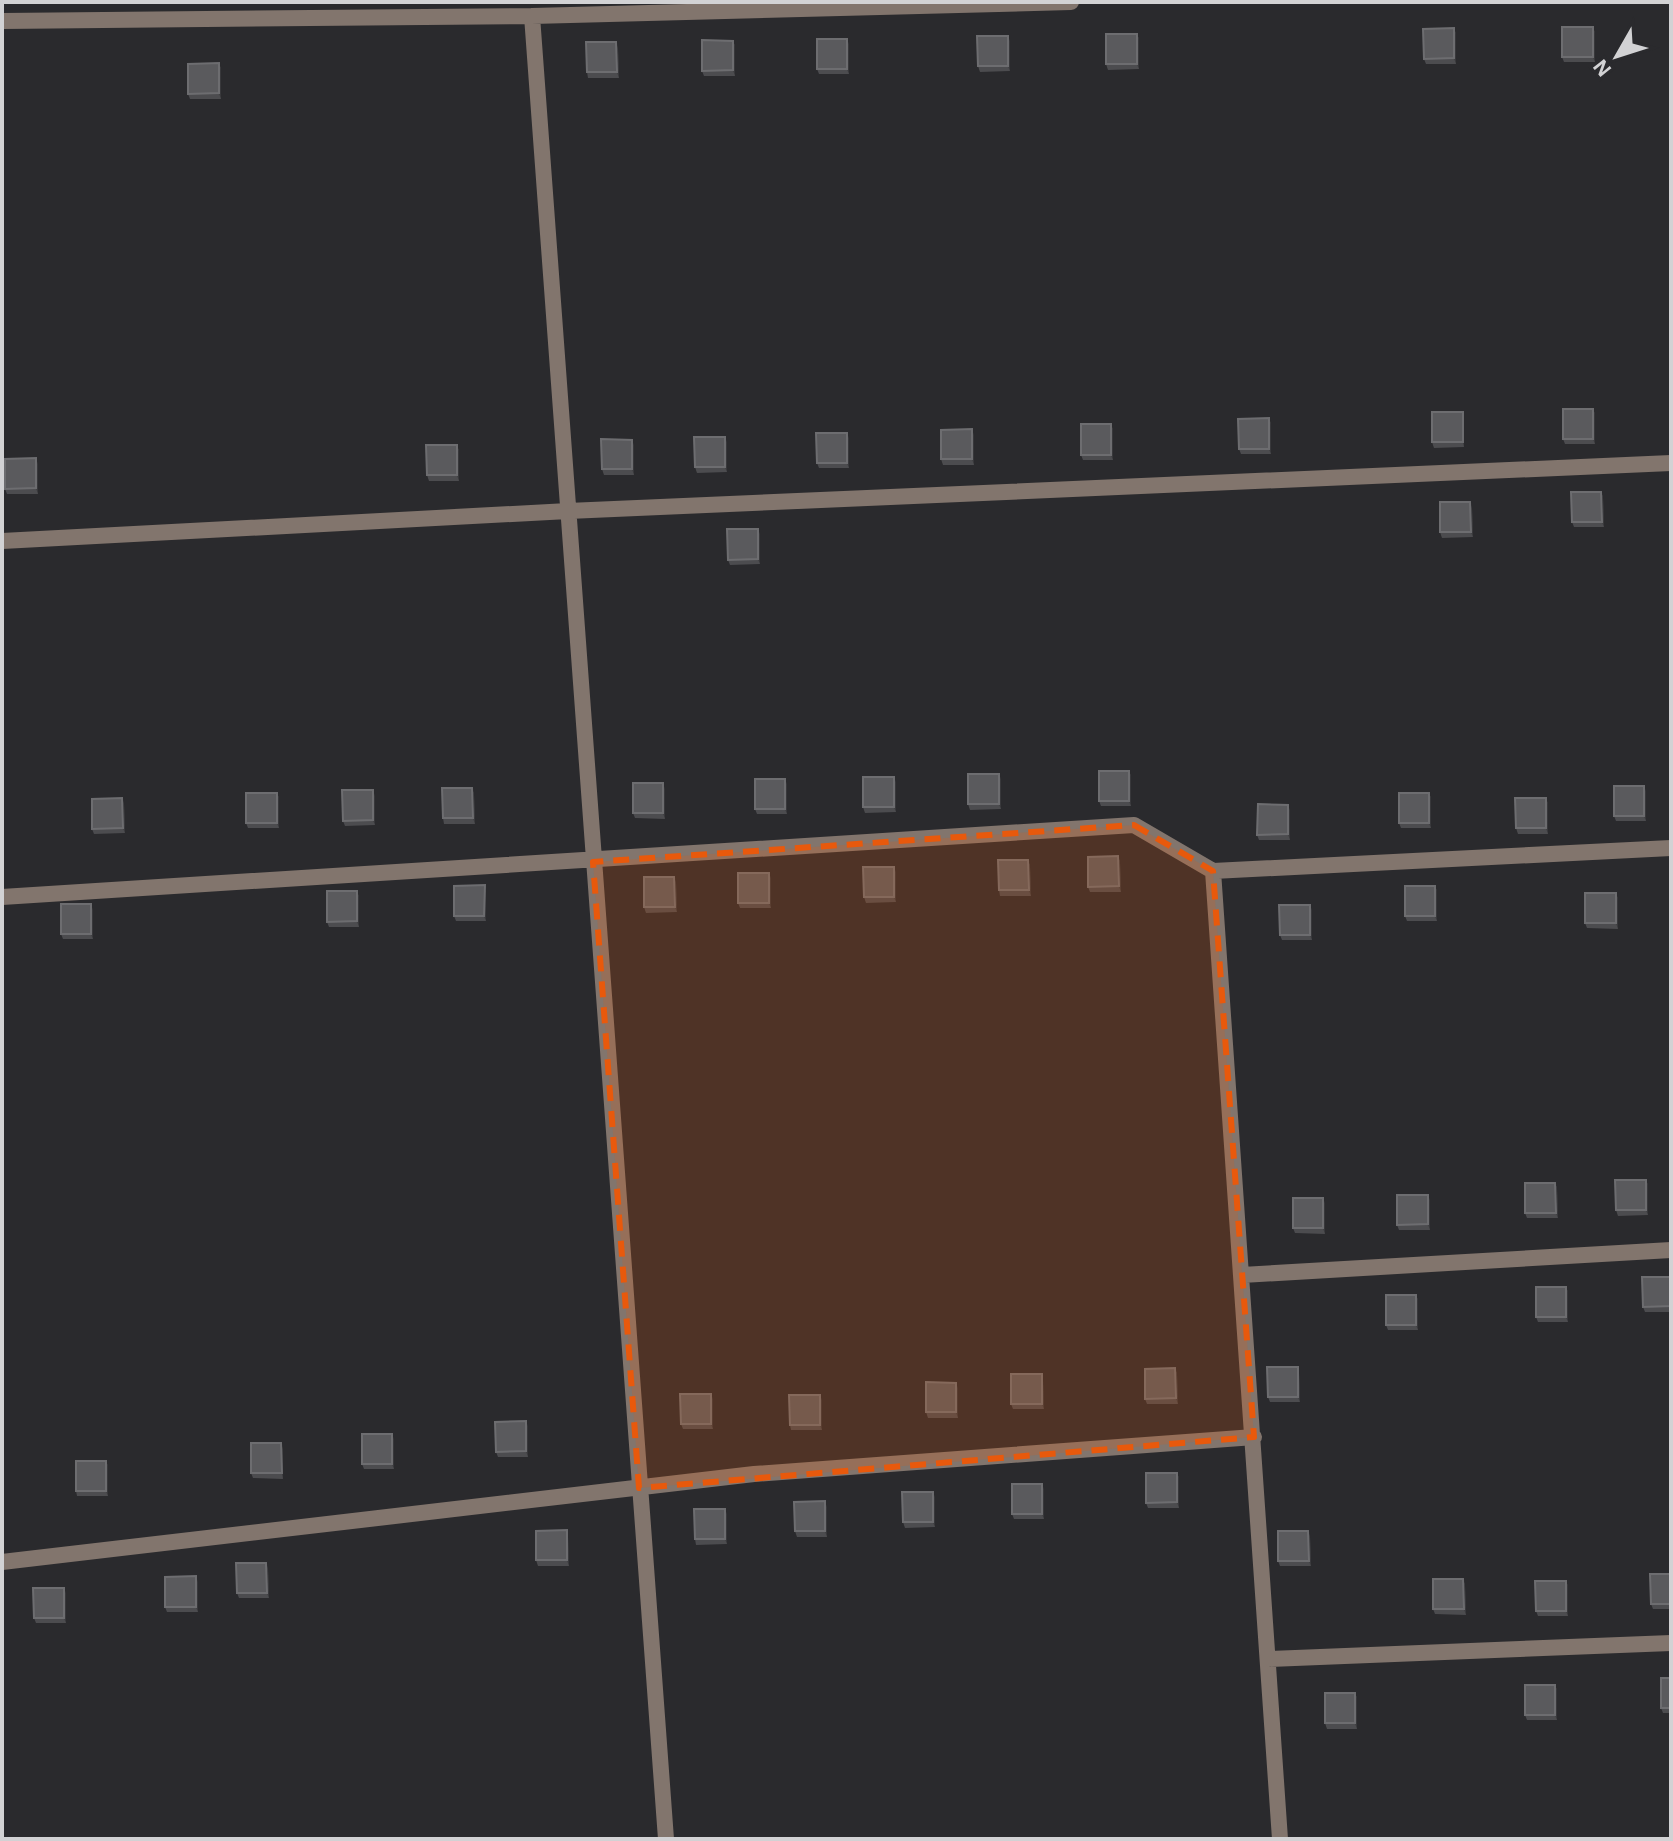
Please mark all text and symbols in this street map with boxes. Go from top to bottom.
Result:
north arrow [1577,16,1657,96]
text: N [1589,55,1616,81]

